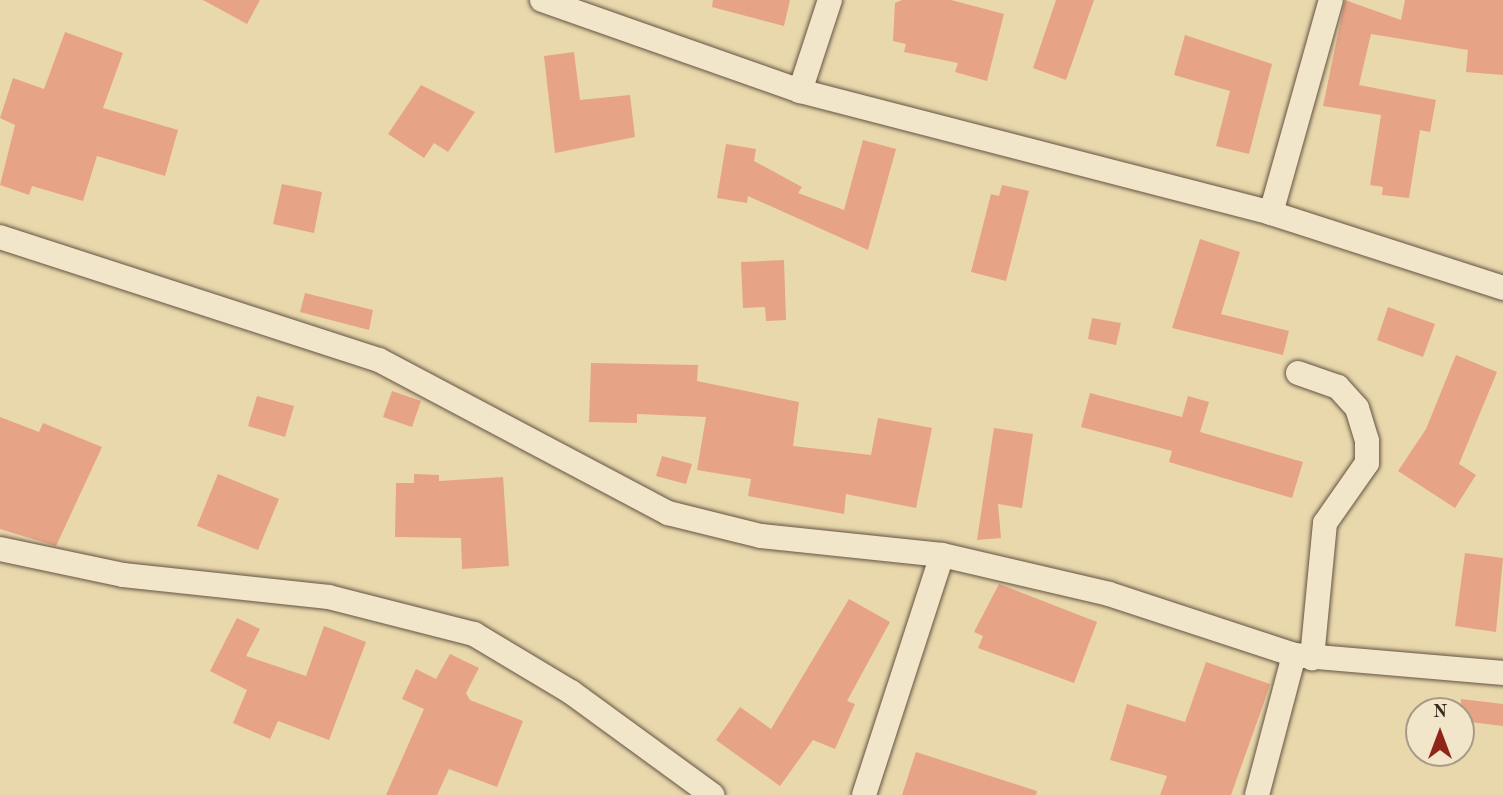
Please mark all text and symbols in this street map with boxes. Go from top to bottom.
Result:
north arrow [1405,697,1475,767]
text: N [1433,703,1447,722]

